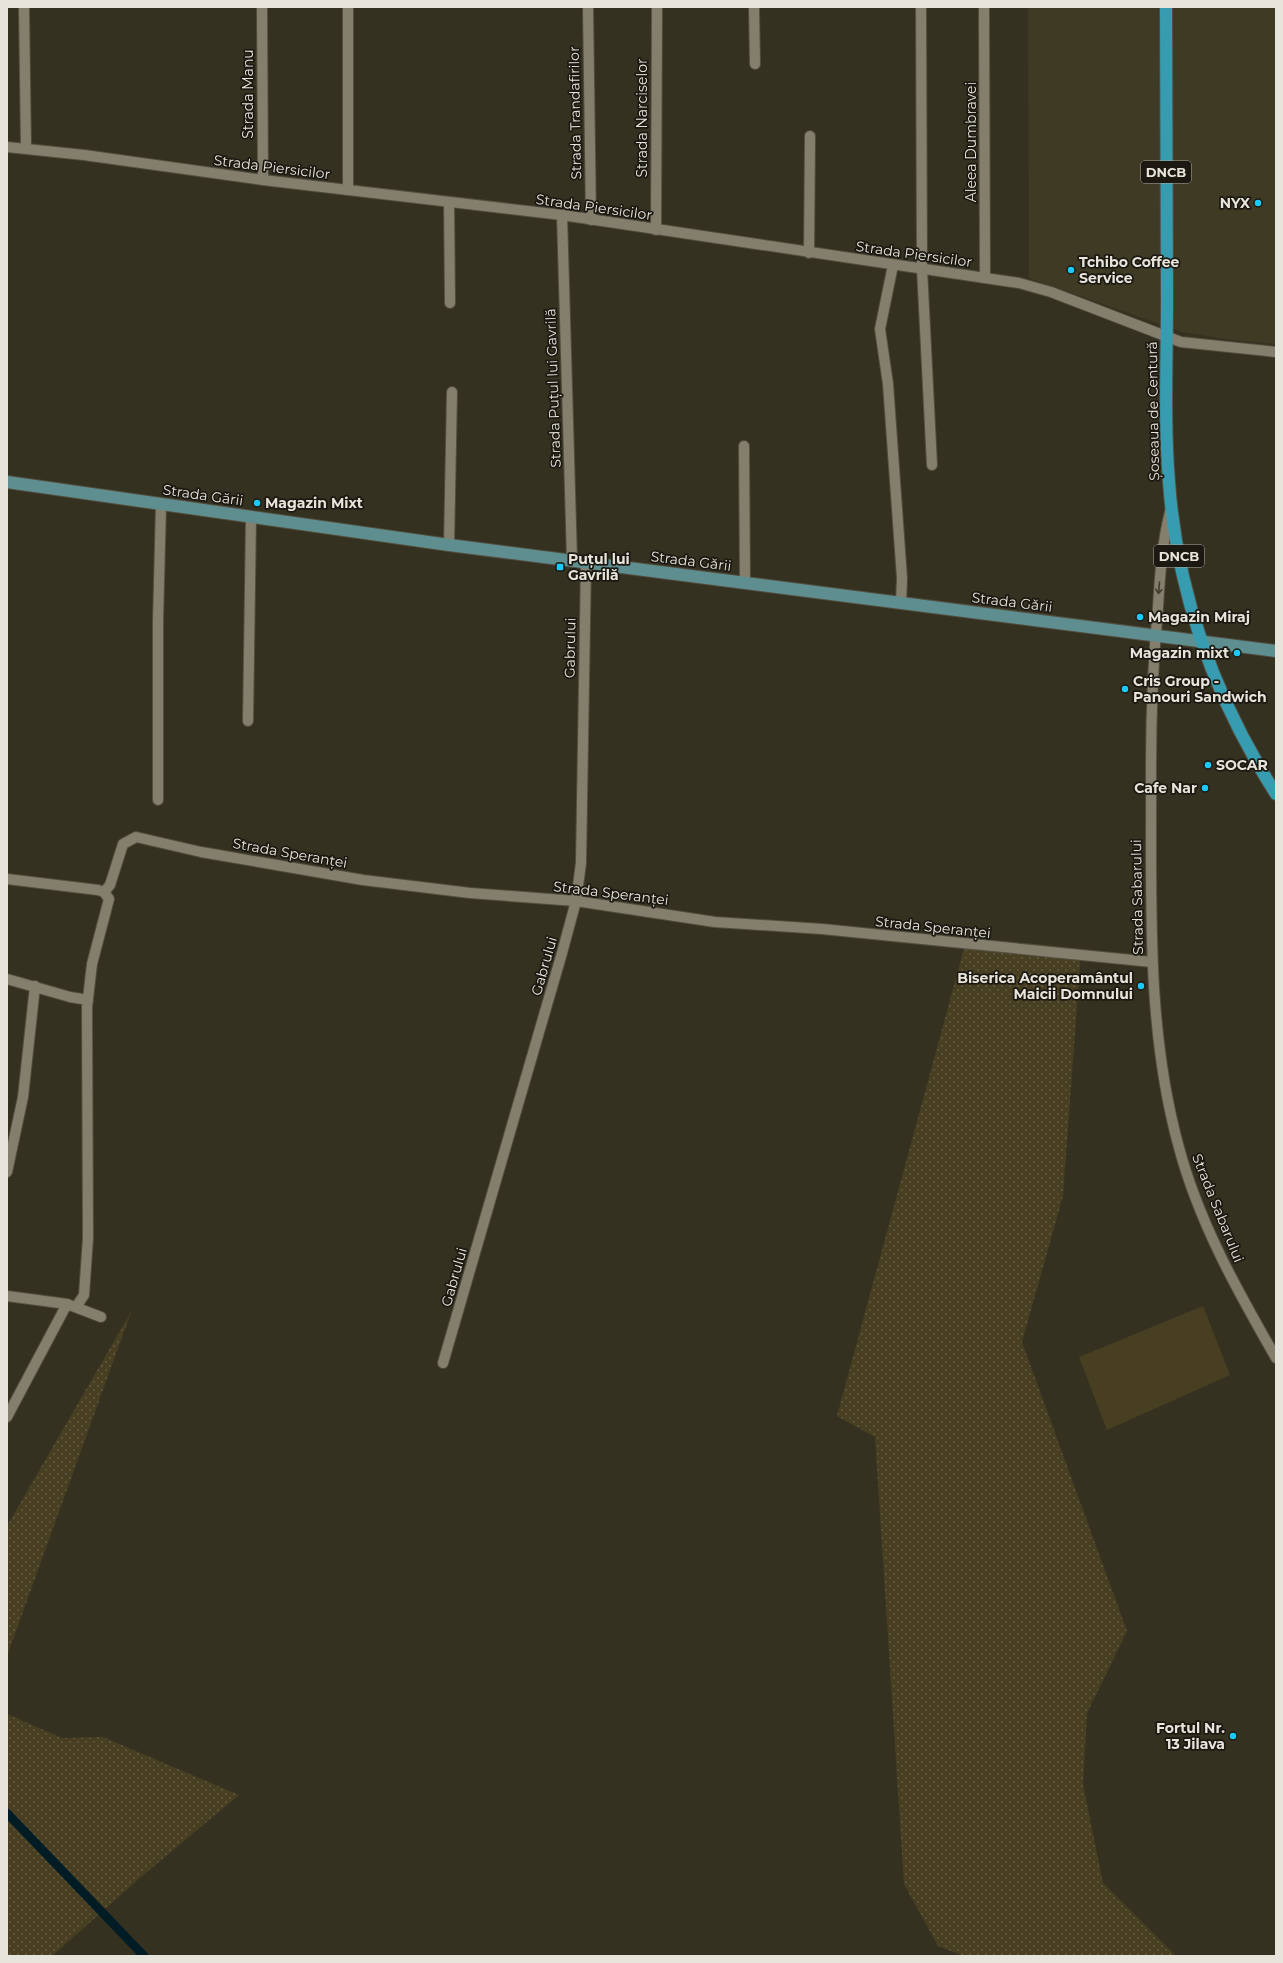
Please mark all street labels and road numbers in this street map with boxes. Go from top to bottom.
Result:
street label: Strada Trandafirilor [565,46,585,180]
street label: Strada Manu [239,49,257,139]
street label: Strada Narciselor [633,58,651,178]
street label: Aleea Dumbravei [962,82,980,202]
street label: Strada Piersicilor [213,151,332,183]
road number: DNCB [1141,161,1191,183]
street label: Strada Piersicilor [535,190,654,224]
street label: Strada Piersicilor [855,237,974,271]
street label: Strada Puțul lui Gavrilă [541,308,566,468]
street label: Șoseaua de Centură [1143,341,1164,481]
street label: Strada Gării [162,480,244,510]
road number: DNCB [1154,545,1204,567]
street label: Strada Gării [650,547,732,575]
street label: Strada Gării [971,588,1053,616]
street label: Gabrului [560,618,580,678]
street label: Strada Speranței [231,834,349,873]
street label: Strada Sabarului [1127,839,1147,955]
street label: Strada Speranței [552,877,670,910]
street label: Strada Speranței [874,912,992,943]
street label: Gabrului [527,934,561,998]
street label: Strada Sabarului [1188,1151,1248,1265]
street label: Gabrului [437,1245,471,1309]

